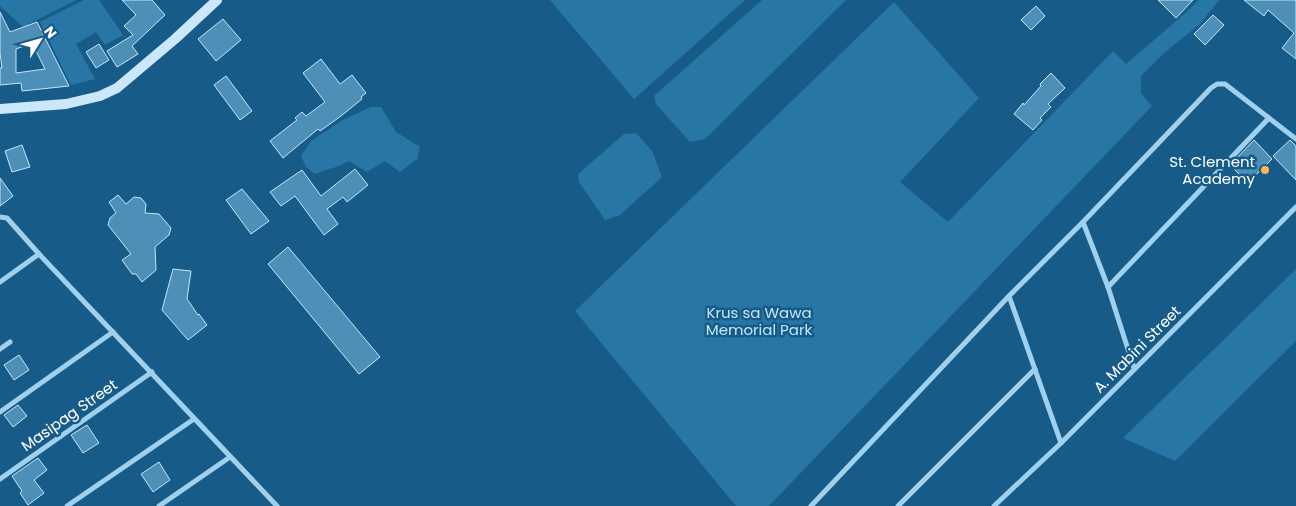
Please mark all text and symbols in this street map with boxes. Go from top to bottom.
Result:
north arrow [15,15,65,65]
text: N [39,22,62,42]
place label: St. Clement Academy [1169,151,1256,189]
marker: St. Clement Academy [1259,164,1271,176]
street label: A. Mabini Street [1089,301,1185,397]
park label: Krus sa Wawa Memorial Park [706,302,813,340]
street label: Masipag Street [17,374,121,456]

